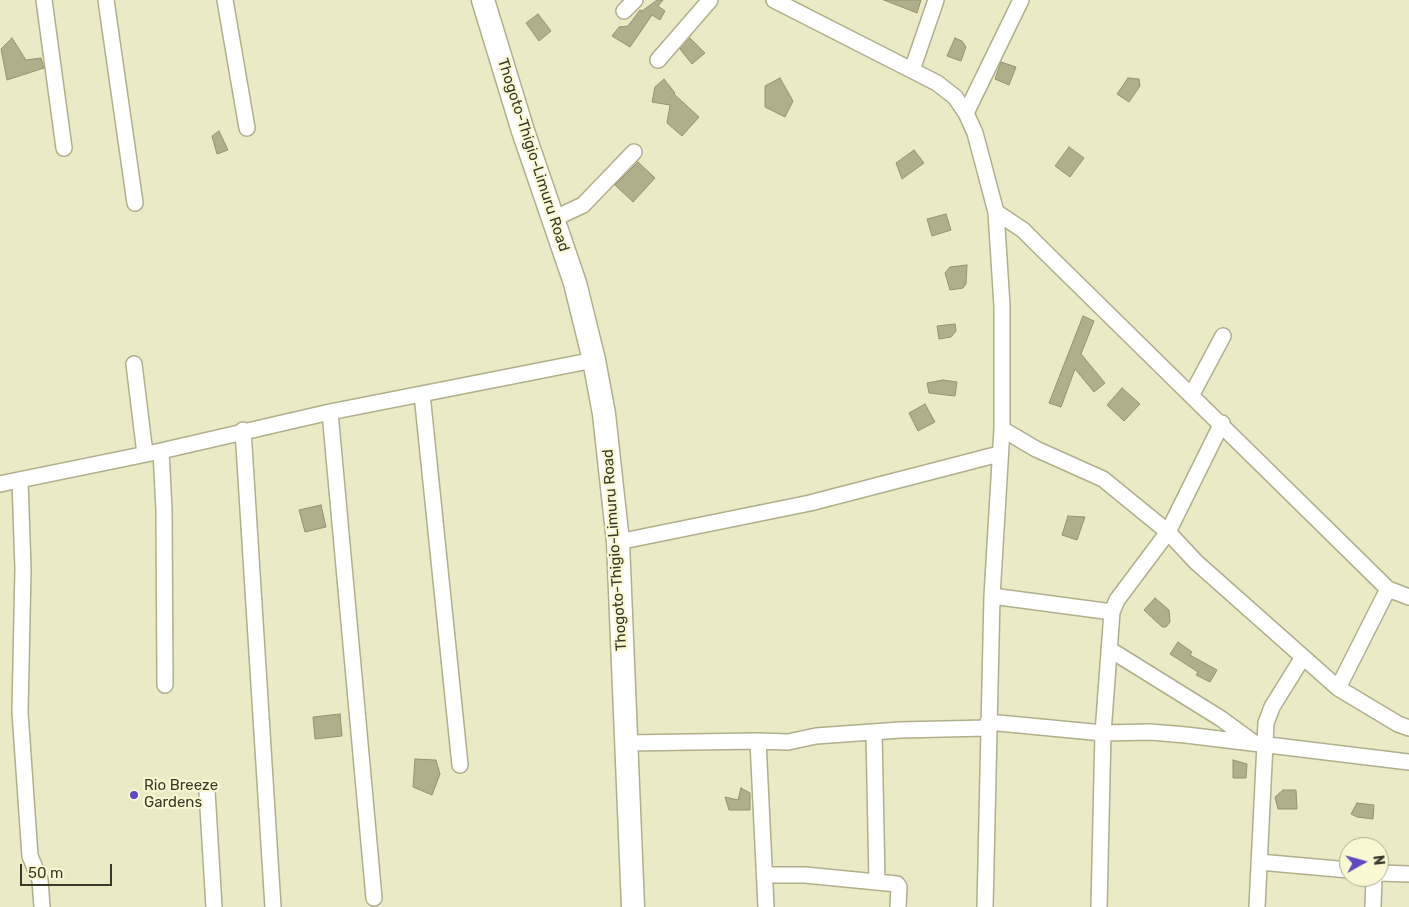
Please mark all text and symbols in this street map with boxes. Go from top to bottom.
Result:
street label: Thogoto-Thigio-Limuru Road [493,56,573,254]
street label: Thogoto-Thigio-Limuru Road [599,448,631,652]
place label: Rio Breeze Gardens [144,777,218,812]
marker: Rio Breeze Gardens [128,789,140,801]
north arrow [1339,837,1389,887]
scale bar [22,854,115,886]
text: N [1369,854,1387,866]
text: 50 m [28,864,63,882]

